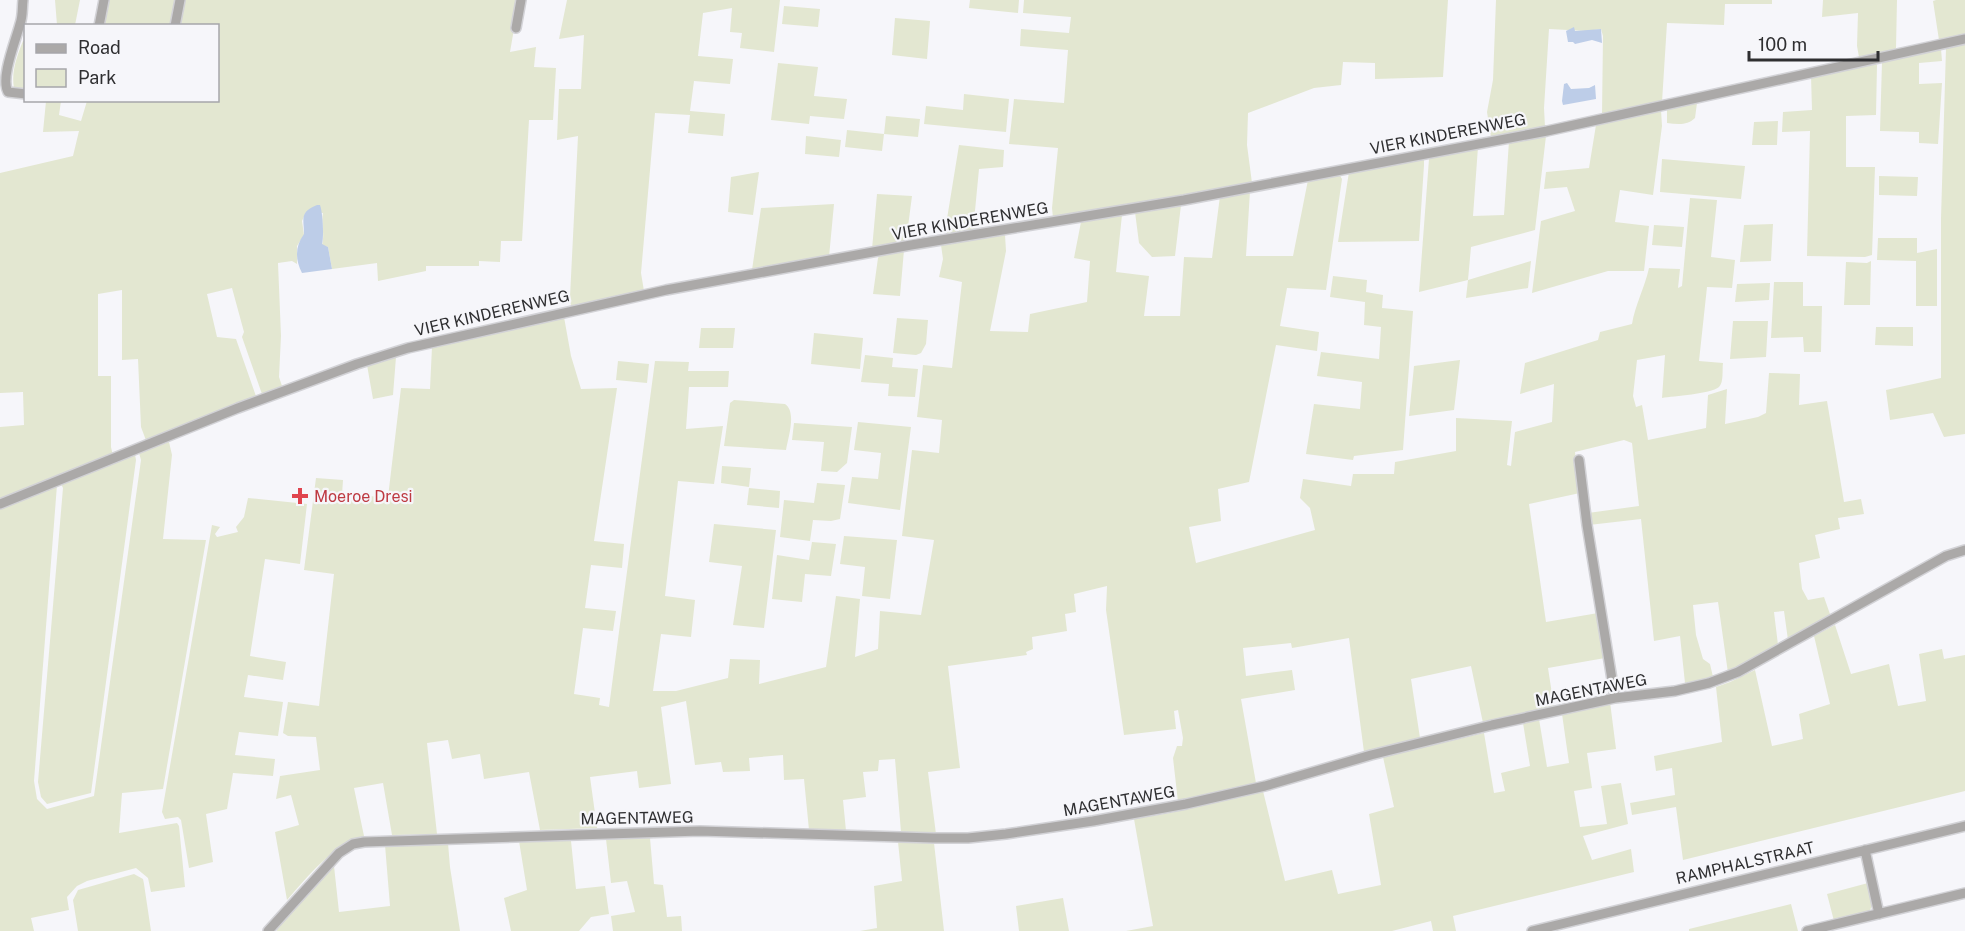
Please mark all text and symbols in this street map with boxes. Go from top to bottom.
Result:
legend [24,24,219,102]
scale bar [1749,24,1878,62]
text: 100 m [1758,34,1807,55]
text: Road [78,37,121,58]
text: Park [78,67,116,88]
street label: VIER KINDERENWEG [1368,110,1528,158]
street label: VIER KINDERENWEG [890,198,1050,244]
street label: VIER KINDERENWEG [413,286,571,340]
marker: Moeroe Dresi [291,487,309,505]
place label: Moeroe Dresi [314,487,412,506]
street label: MAGENTAWEG [1534,670,1648,710]
street label: MAGENTAWEG [1062,782,1176,820]
street label: MAGENTAWEG [580,808,694,828]
street label: RAMPHALSTRAAT [1674,838,1817,888]

